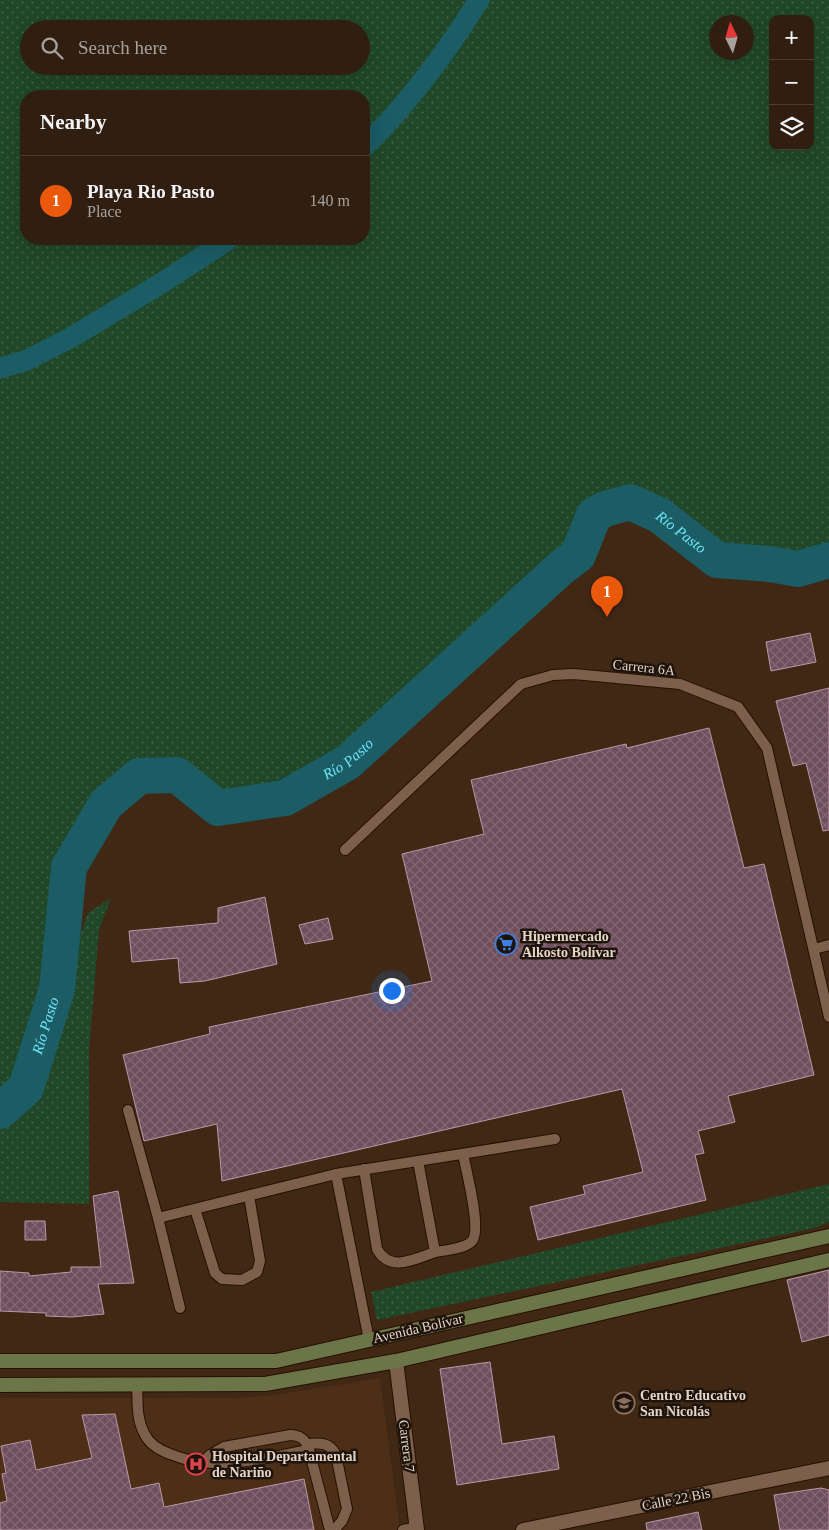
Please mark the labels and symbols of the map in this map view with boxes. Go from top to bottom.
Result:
north arrow [709,15,754,60]
water label: Río Pasto [652,507,709,557]
pin: 1 [591,576,623,617]
street label: Carrera 6A [612,657,677,678]
water label: Río Pasto [319,735,377,783]
place label: Hipermercado Alkosto Bolívar [522,929,616,960]
supermarket icon: Hipermercado Alkosto Bolívar [494,932,518,956]
your location [379,978,405,1004]
water label: Río Pasto [29,995,62,1057]
street label: Avenida Bolívar [372,1311,465,1346]
place label: Centro Educativo San Nicolás [640,1388,746,1419]
school or university icon: Centro Educativo San Nicolás [612,1391,636,1415]
street label: Carrera 7 [396,1419,417,1473]
place label: Hospital Departamental de Nariño [212,1449,356,1480]
hospital icon: Hospital Departamental de Nariño [184,1452,208,1476]
street label: Calle 22 Bis [641,1486,712,1513]

